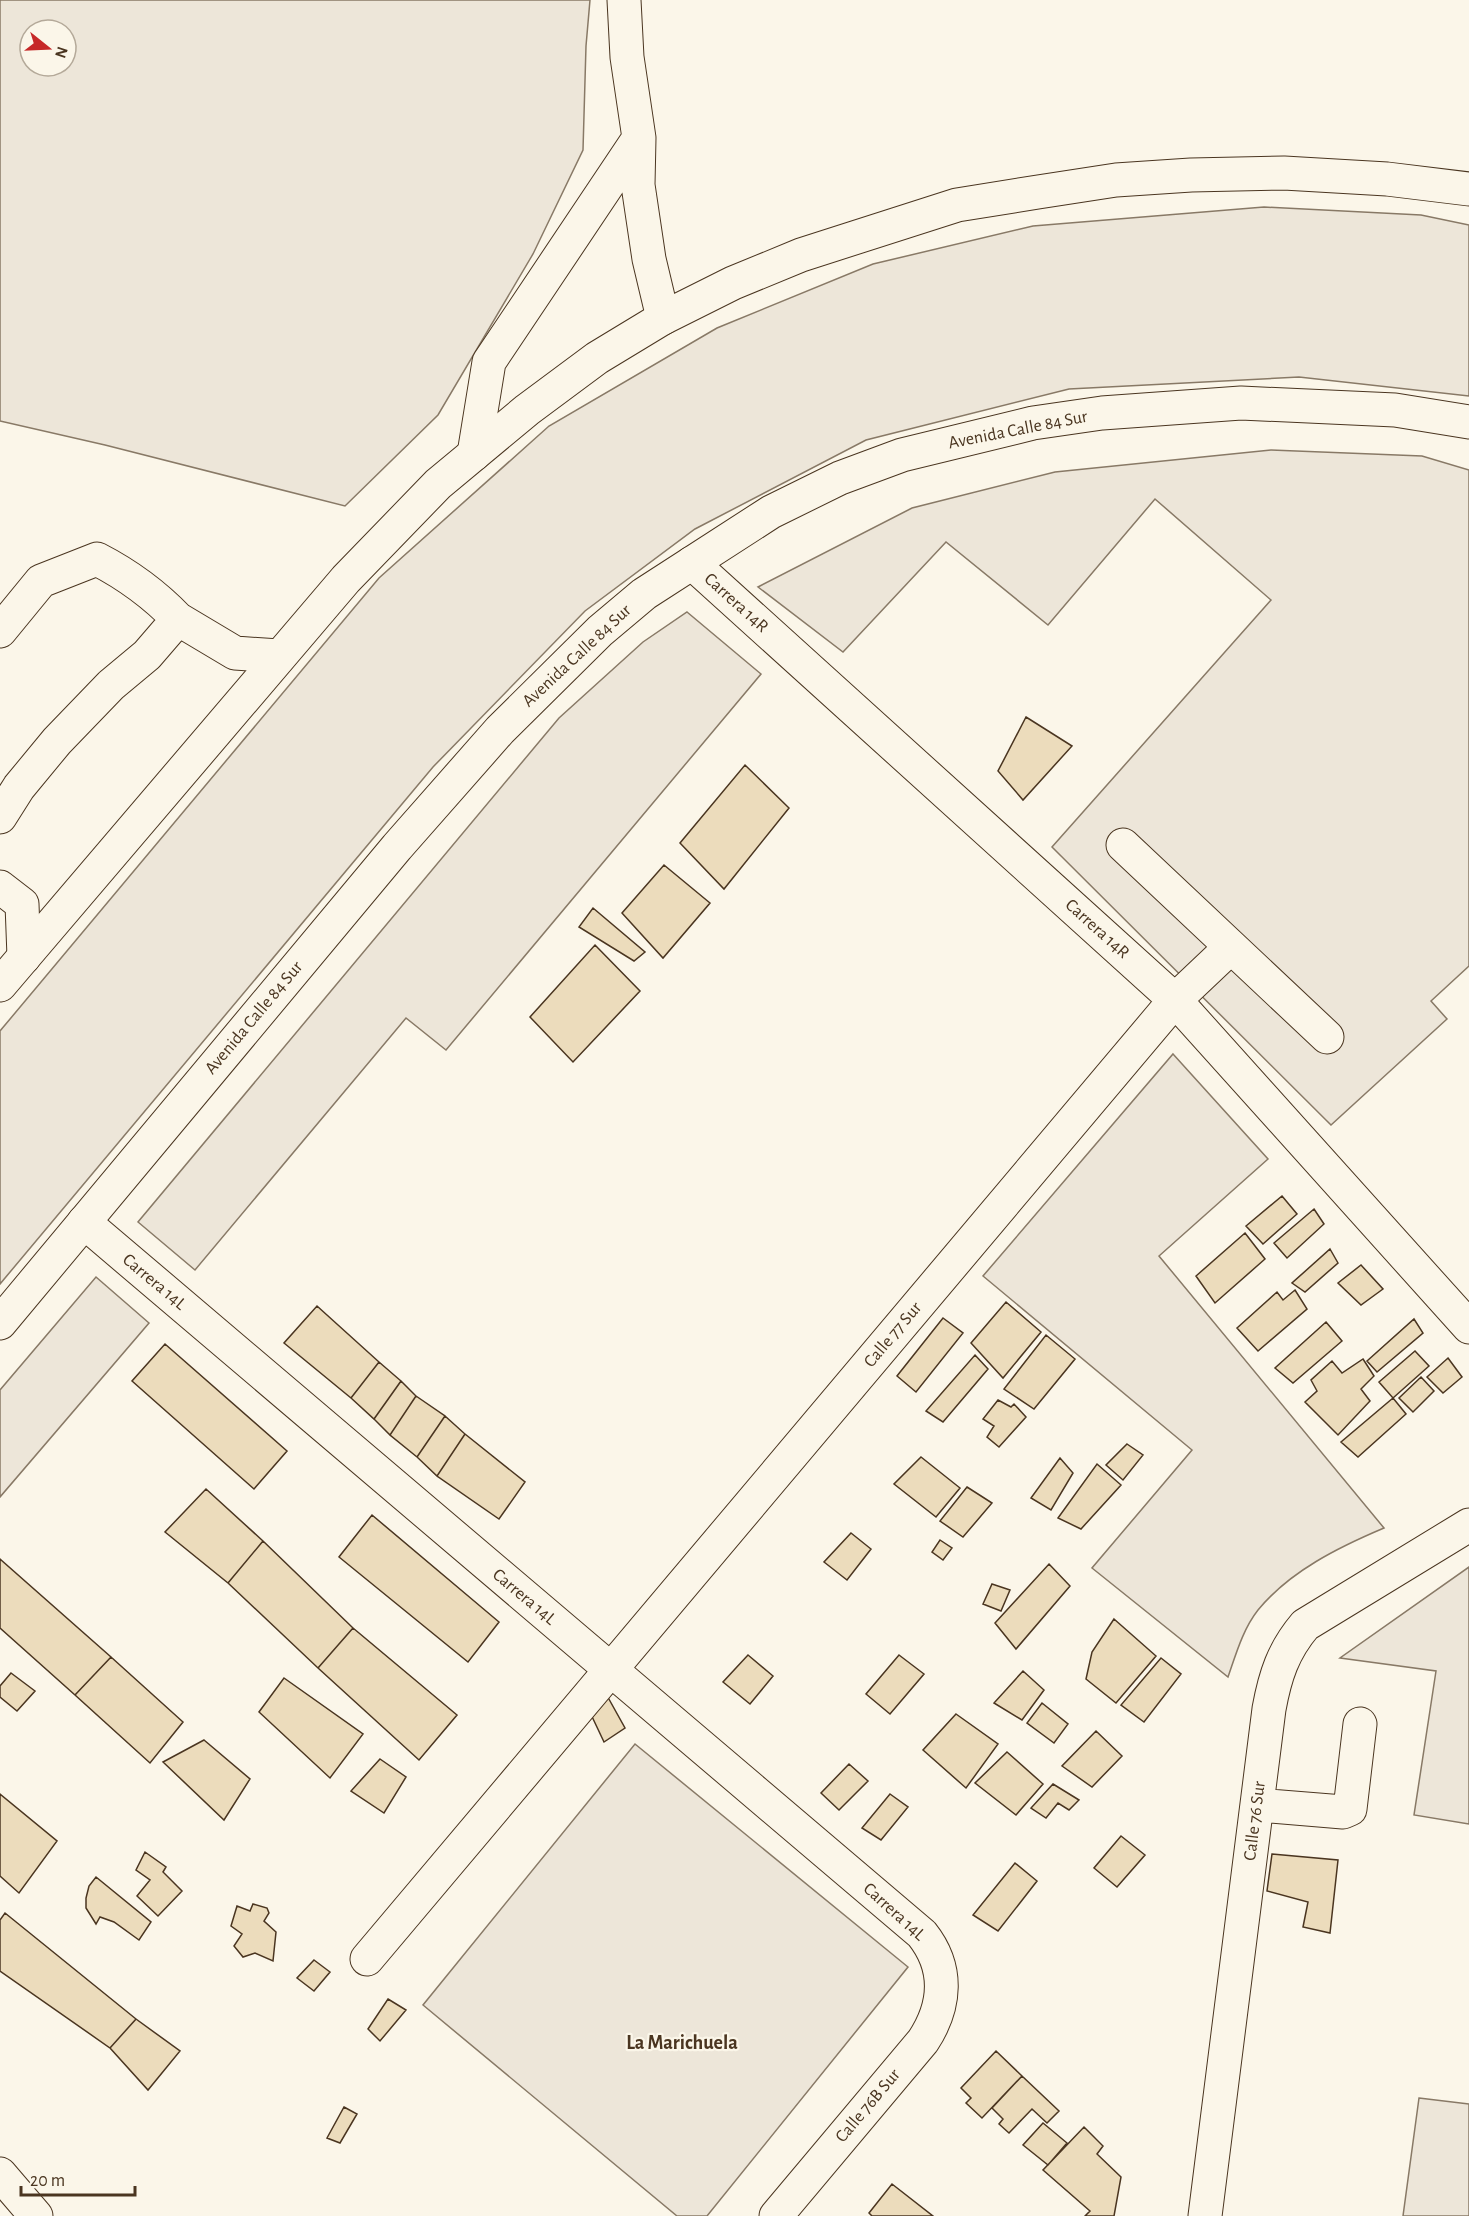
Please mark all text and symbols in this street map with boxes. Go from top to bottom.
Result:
north arrow [18,18,78,78]
text: N [52,45,71,60]
street label: Avenida Calle 84 Sur [947,408,1089,452]
street label: Carrera 14R [701,570,771,636]
street label: Avenida Calle 84 Sur [519,601,635,711]
street label: Carrera 14R [1062,896,1132,962]
street label: Avenida Calle 84 Sur [202,958,306,1078]
street label: Carrera 14L [119,1250,190,1314]
street label: Calle 77 Sur [861,1299,925,1371]
street label: Carrera 14L [489,1565,560,1629]
street label: Calle 76 Sur [1241,1780,1269,1862]
street label: Carrera 14L [859,1880,929,1945]
district label: La Marichuela [626,2033,738,2053]
street label: Calle 76B Sur [832,2066,904,2146]
scale bar [21,2159,135,2197]
text: 20 m [30,2172,65,2190]

